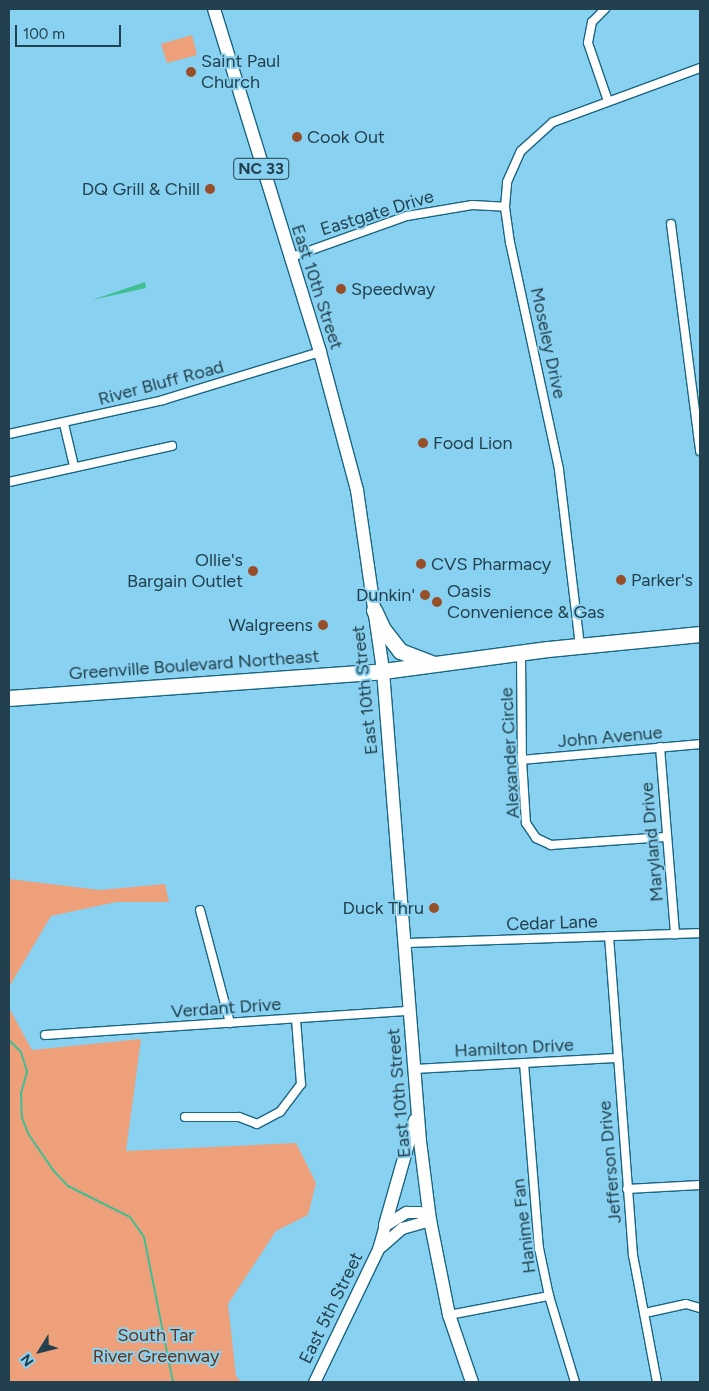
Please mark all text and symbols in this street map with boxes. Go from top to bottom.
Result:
scale bar [18,15,124,47]
text: 100 m [23,25,65,43]
place label: Saint Paul Church [201,51,280,94]
marker: Saint Paul Church [185,66,197,78]
place label: Cook Out [307,126,385,148]
marker: Cook Out [291,131,303,143]
road number: NC 33 [232,156,290,182]
place label: DQ Grill & Chill [82,178,200,200]
marker: DQ Grill & Chill [204,183,216,195]
street label: Eastgate Drive [318,186,436,240]
street label: East 10th Street [287,222,347,352]
place label: Speedway [351,278,435,300]
marker: Speedway [335,283,347,295]
street label: Moseley Drive [526,286,570,400]
street label: River Bluff Road [96,356,226,410]
place label: Food Lion [433,432,513,454]
marker: Food Lion [417,437,429,449]
place label: Ollie's Bargain Outlet [127,550,243,592]
place label: CVS Pharmacy [431,553,551,575]
marker: CVS Pharmacy [415,558,427,570]
marker: Ollie's Bargain Outlet [247,565,259,577]
place label: Parker's [631,569,693,591]
marker: Parker's [615,574,627,586]
place label: Oasis Convenience & Gas [447,581,605,624]
place label: Dunkin' [356,584,415,606]
marker: Dunkin' [419,589,431,601]
marker: Oasis Convenience & Gas [431,596,443,608]
place label: Walgreens [229,614,313,636]
marker: Walgreens [317,619,329,631]
street label: East 10th Street [347,624,383,756]
street label: Greenville Boulevard Northeast [68,645,320,685]
street label: Alexander Circle [496,687,524,819]
street label: John Avenue [557,722,663,752]
street label: Maryland Drive [636,781,668,903]
place label: Duck Thru [343,897,424,919]
marker: Duck Thru [428,902,440,914]
street label: Cedar Lane [506,911,598,935]
street label: Verdant Drive [170,993,282,1023]
street label: East 10th Street [383,1027,415,1159]
street label: Hamilton Drive [454,1034,574,1062]
street label: Jefferson Drive [594,1100,626,1224]
street label: Hanime Fan [507,1177,541,1275]
street label: East 5th Street [295,1249,367,1367]
park label: South Tar River Greenway [93,1325,219,1368]
north arrow [15,1326,65,1376]
text: N [17,1351,38,1369]

